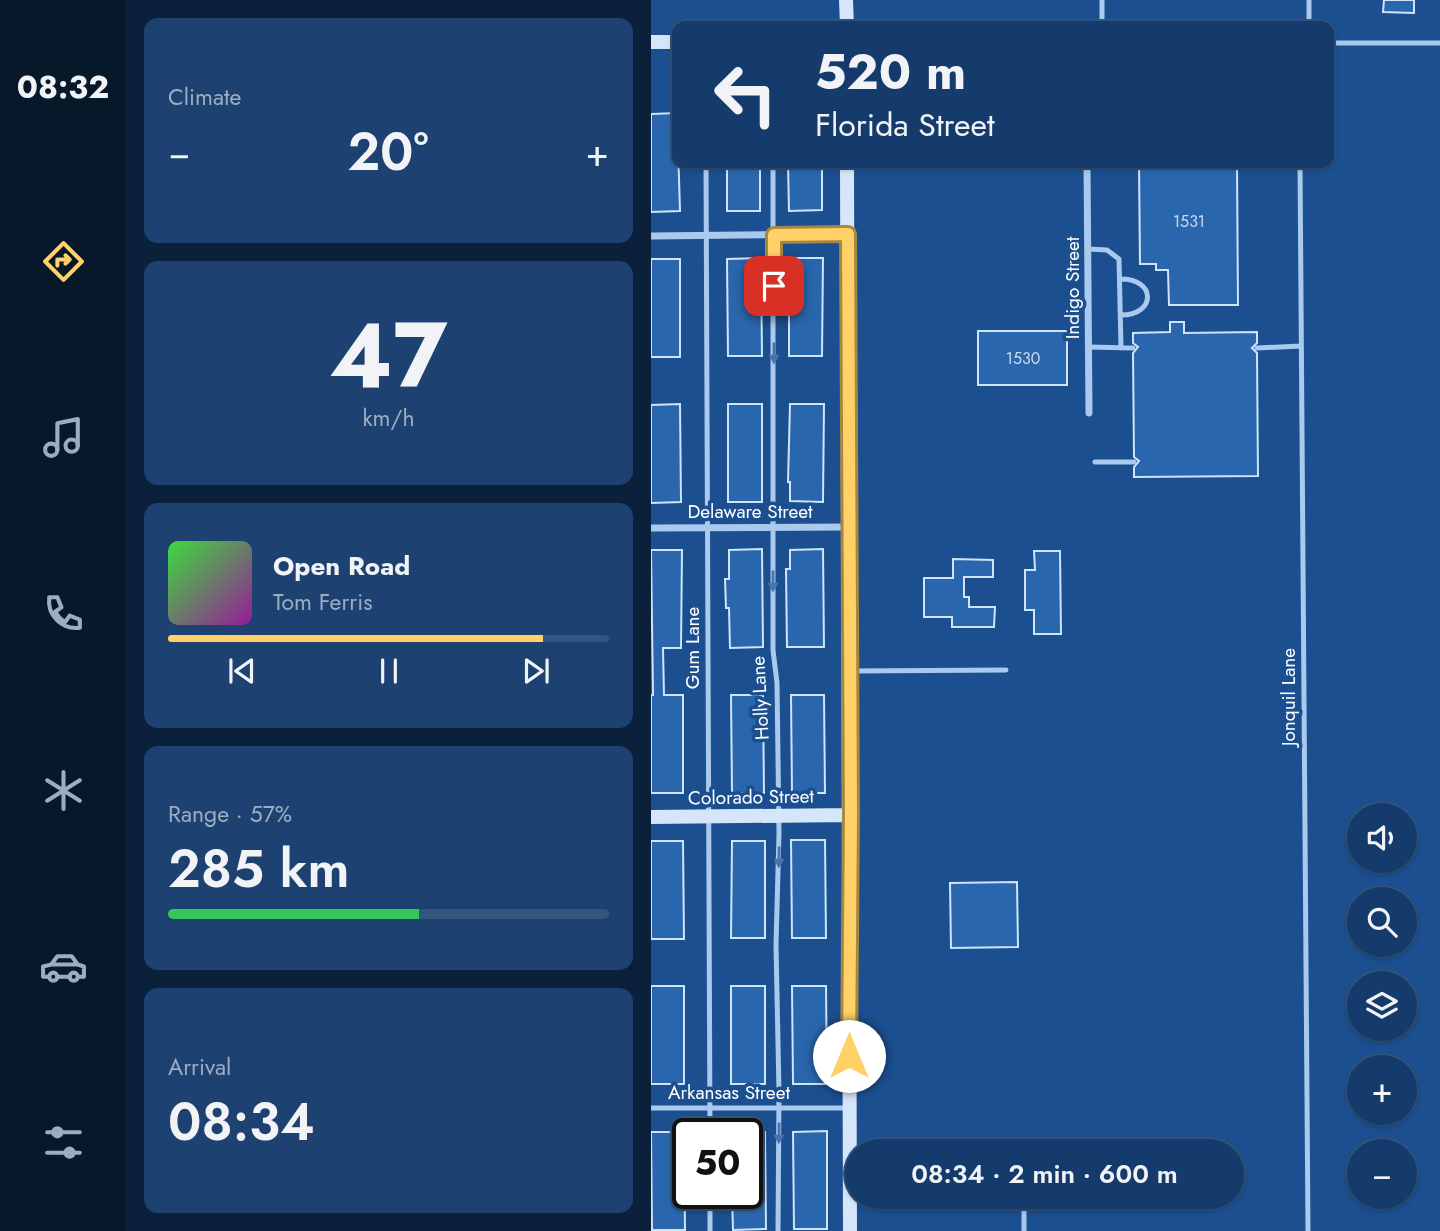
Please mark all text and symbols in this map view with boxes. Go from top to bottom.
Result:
text: 520 m [815,37,966,107]
icon: left [700,49,791,140]
text: 08:32 [17,64,109,110]
text: Climate [168,80,241,114]
text: Florida Street [815,102,995,148]
text: 20° [347,114,429,190]
text: − [168,125,190,180]
text: + [586,125,609,180]
house number: 1531 [1173,210,1205,233]
street label: Indigo Street [1059,236,1086,339]
icon: directions [39,237,88,286]
pin [744,256,804,316]
icon: arrive [755,267,793,305]
text: 47 [329,290,448,421]
one-way arrow [768,343,780,365]
house number: 1530 [1006,347,1040,370]
text: km/h [363,401,414,435]
icon: music [39,413,88,462]
street label: Delaware Street [687,498,813,525]
text: Open Road [273,547,410,585]
one-way arrow [767,570,779,592]
text: Tom Ferris [273,585,372,619]
icon: phone [39,589,88,638]
street label: Gum Lane [679,606,706,689]
street label: Jonquil Lane [1275,648,1302,749]
icon: previous [223,652,261,690]
icon: pause [370,652,408,690]
icon: next [517,652,555,690]
street label: Holly Lane [744,655,776,741]
icon: climate [39,766,88,815]
street label: Colorado Street [688,782,815,812]
text: Range · 57% [168,797,292,831]
map controls [1347,803,1417,1209]
button: sound [1347,803,1417,873]
text: 285 km [168,831,350,907]
one-way arrow [773,846,784,868]
button: search [1347,887,1417,957]
icon: car [39,942,88,991]
button: layers [1347,971,1417,1041]
position arrow [812,1019,886,1093]
text: Arrival [168,1050,231,1084]
button: + [1347,1055,1417,1125]
street label: Arkansas Street [668,1079,790,1106]
text: 08:34 [168,1084,315,1160]
icon: filters [39,1118,88,1167]
speed limit sign: 50 [672,1118,763,1209]
one-way arrow [773,1123,785,1145]
button: − [1347,1139,1417,1209]
text: 08:34 · 2 min · 600 m [911,1155,1178,1193]

